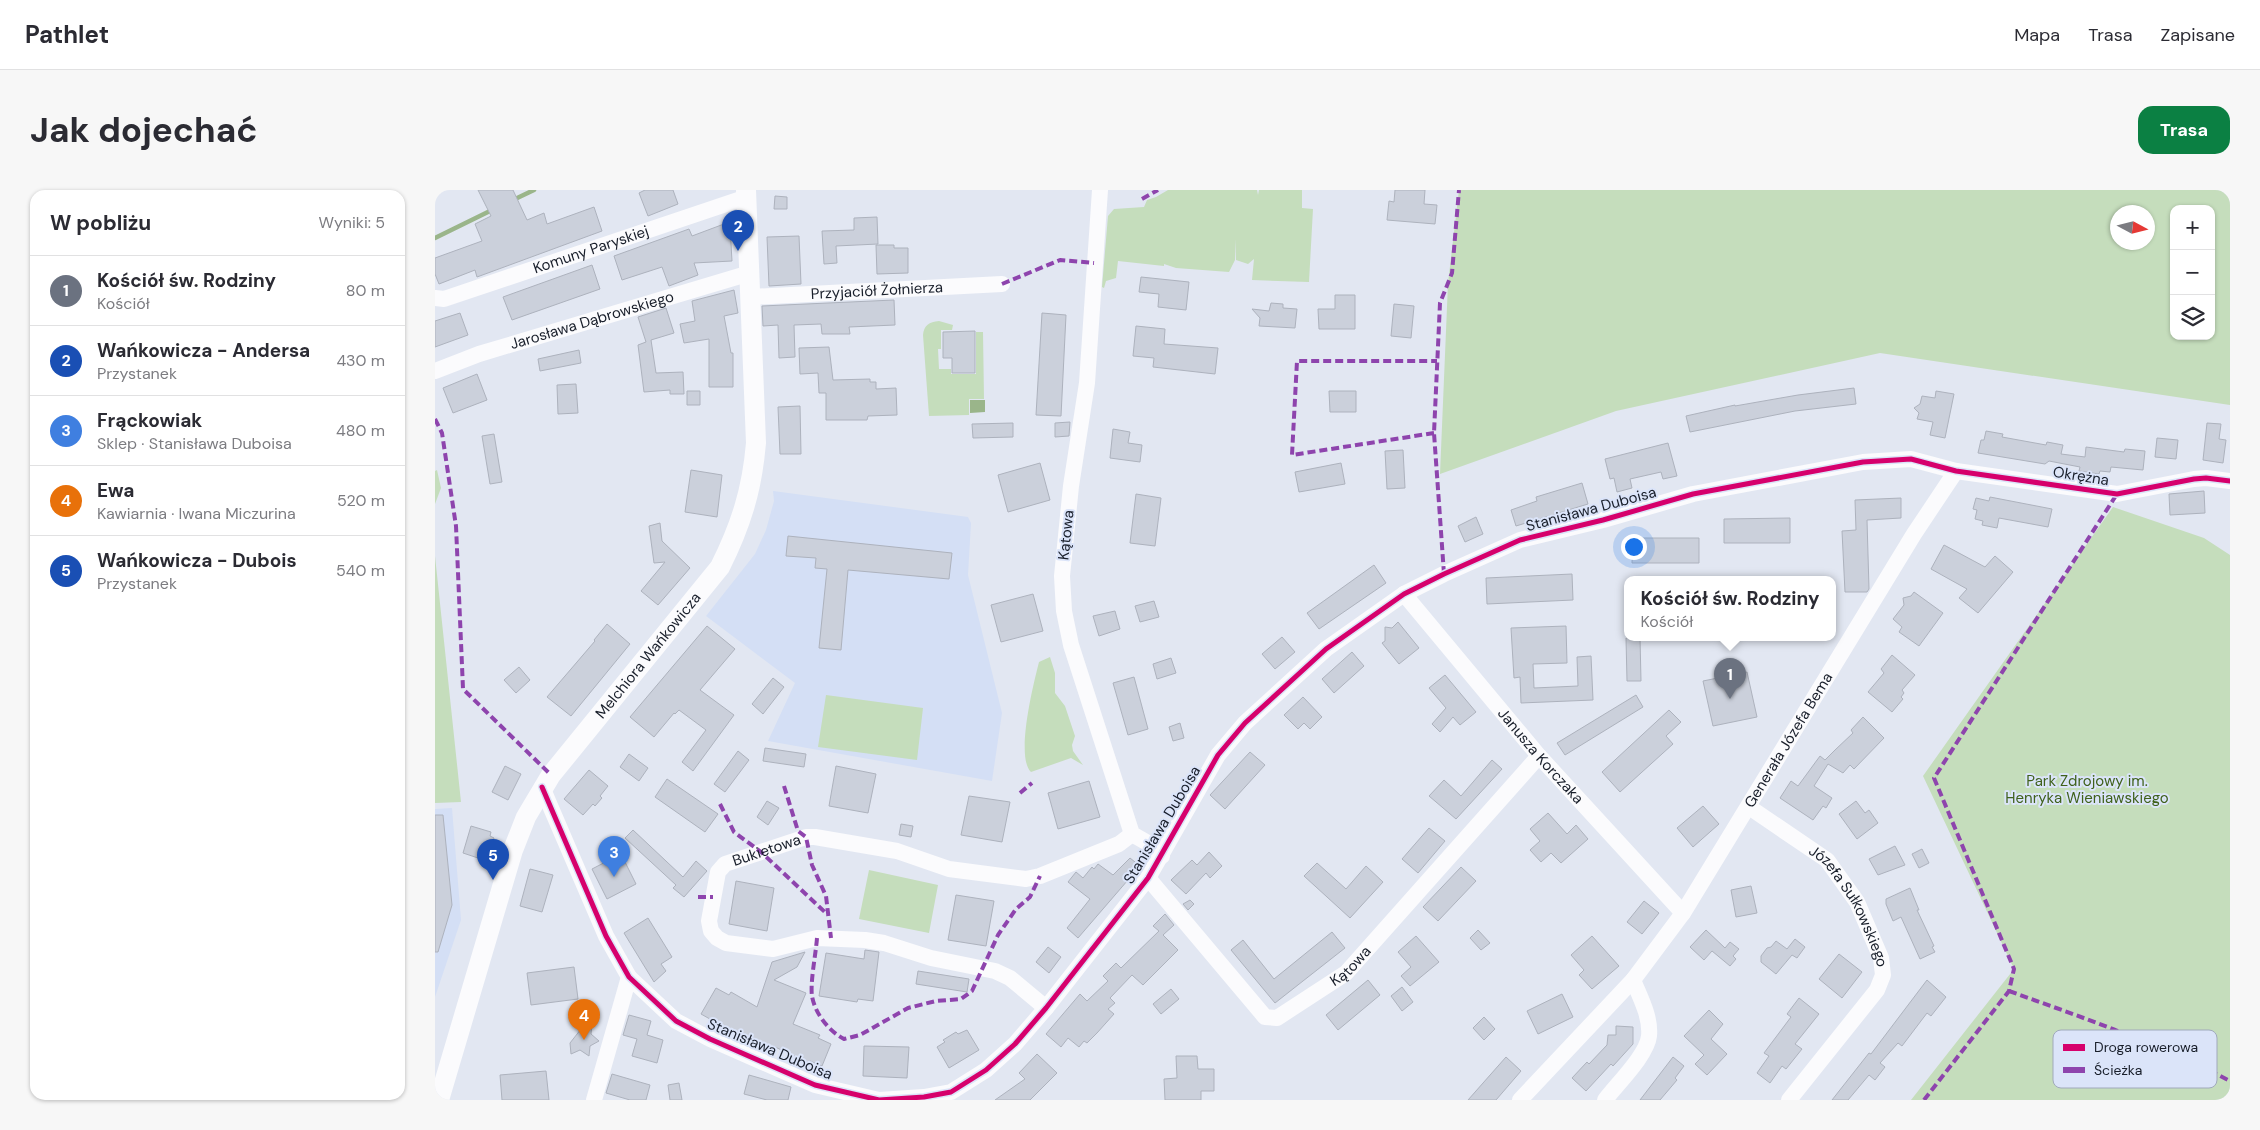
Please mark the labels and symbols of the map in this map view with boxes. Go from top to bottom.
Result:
north arrow [2110,205,2155,250]
pin: 2 [722,210,754,251]
street label: Komuny Paryskiej [530,221,651,278]
street label: Przyjaciół Żołnierza [810,277,943,304]
street label: Jarosława Dąbrowskiego [508,286,676,354]
street label: Okrężna [2051,462,2111,490]
street label: Stanisława Duboisa [1524,482,1658,536]
street label: Kątowa [1053,509,1079,561]
your location [1621,534,1647,560]
street label: Melchiora Wańkowicza [591,588,705,723]
pin: 1 [1714,658,1746,699]
street label: Generała Józefa Bema [1740,669,1837,811]
street label: Janusza Korczaka [1493,704,1588,808]
street label: Stanisława Duboisa [1119,762,1205,888]
park label: Park Zdrojowy im. Henryka Wieniawskiego [2005,771,2169,808]
street label: Bukietowa [730,829,803,871]
pin: 3 [598,836,630,877]
pin: 5 [477,839,509,880]
street label: Józefa Sułkowskiego [1805,841,1892,968]
street label: Kątowa [1326,942,1375,991]
pin: 4 [568,999,600,1040]
street label: Stanisława Duboisa [704,1014,836,1084]
legend [2053,1030,2217,1088]
text: Droga rowerowa [2094,1038,2198,1056]
text: Ścieżka [2094,1061,2142,1079]

